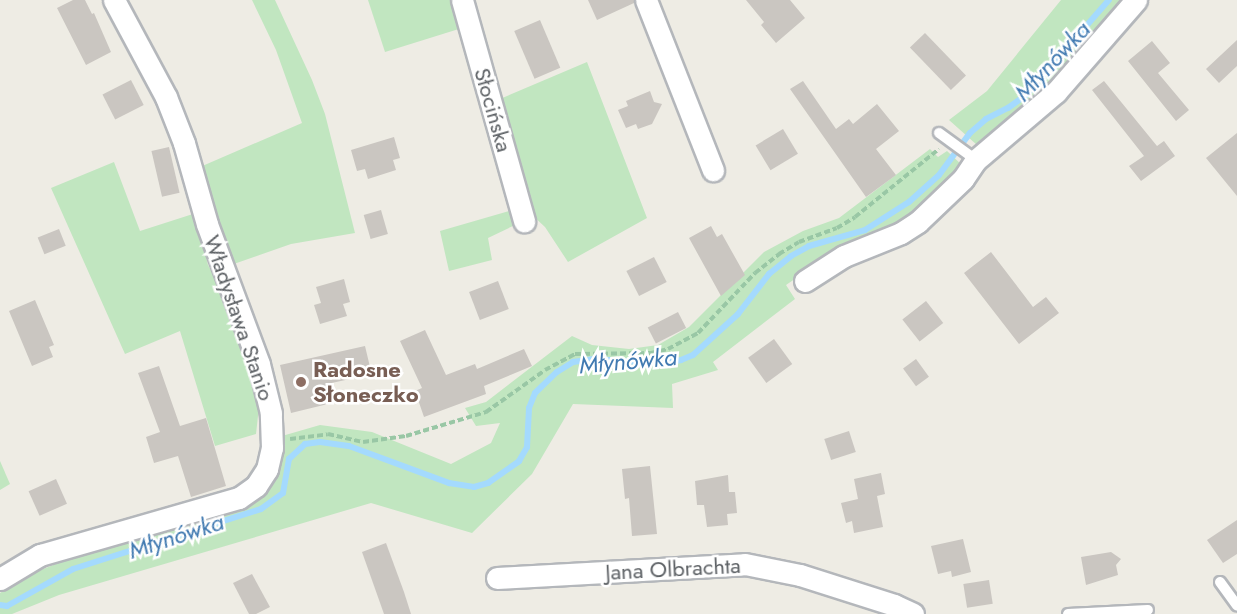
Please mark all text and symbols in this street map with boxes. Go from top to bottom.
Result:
water label: Młynówka [1008,15,1096,107]
street label: Słocińska [468,65,518,155]
street label: Władysława Stanio [198,232,280,404]
water label: Młynówka [578,342,678,380]
place label: Radosne Słoneczko [313,356,419,408]
marker: Radosne Słoneczko [294,375,308,389]
water label: Młynówka [125,507,227,565]
street label: Jana Olbrachta [605,552,741,586]

